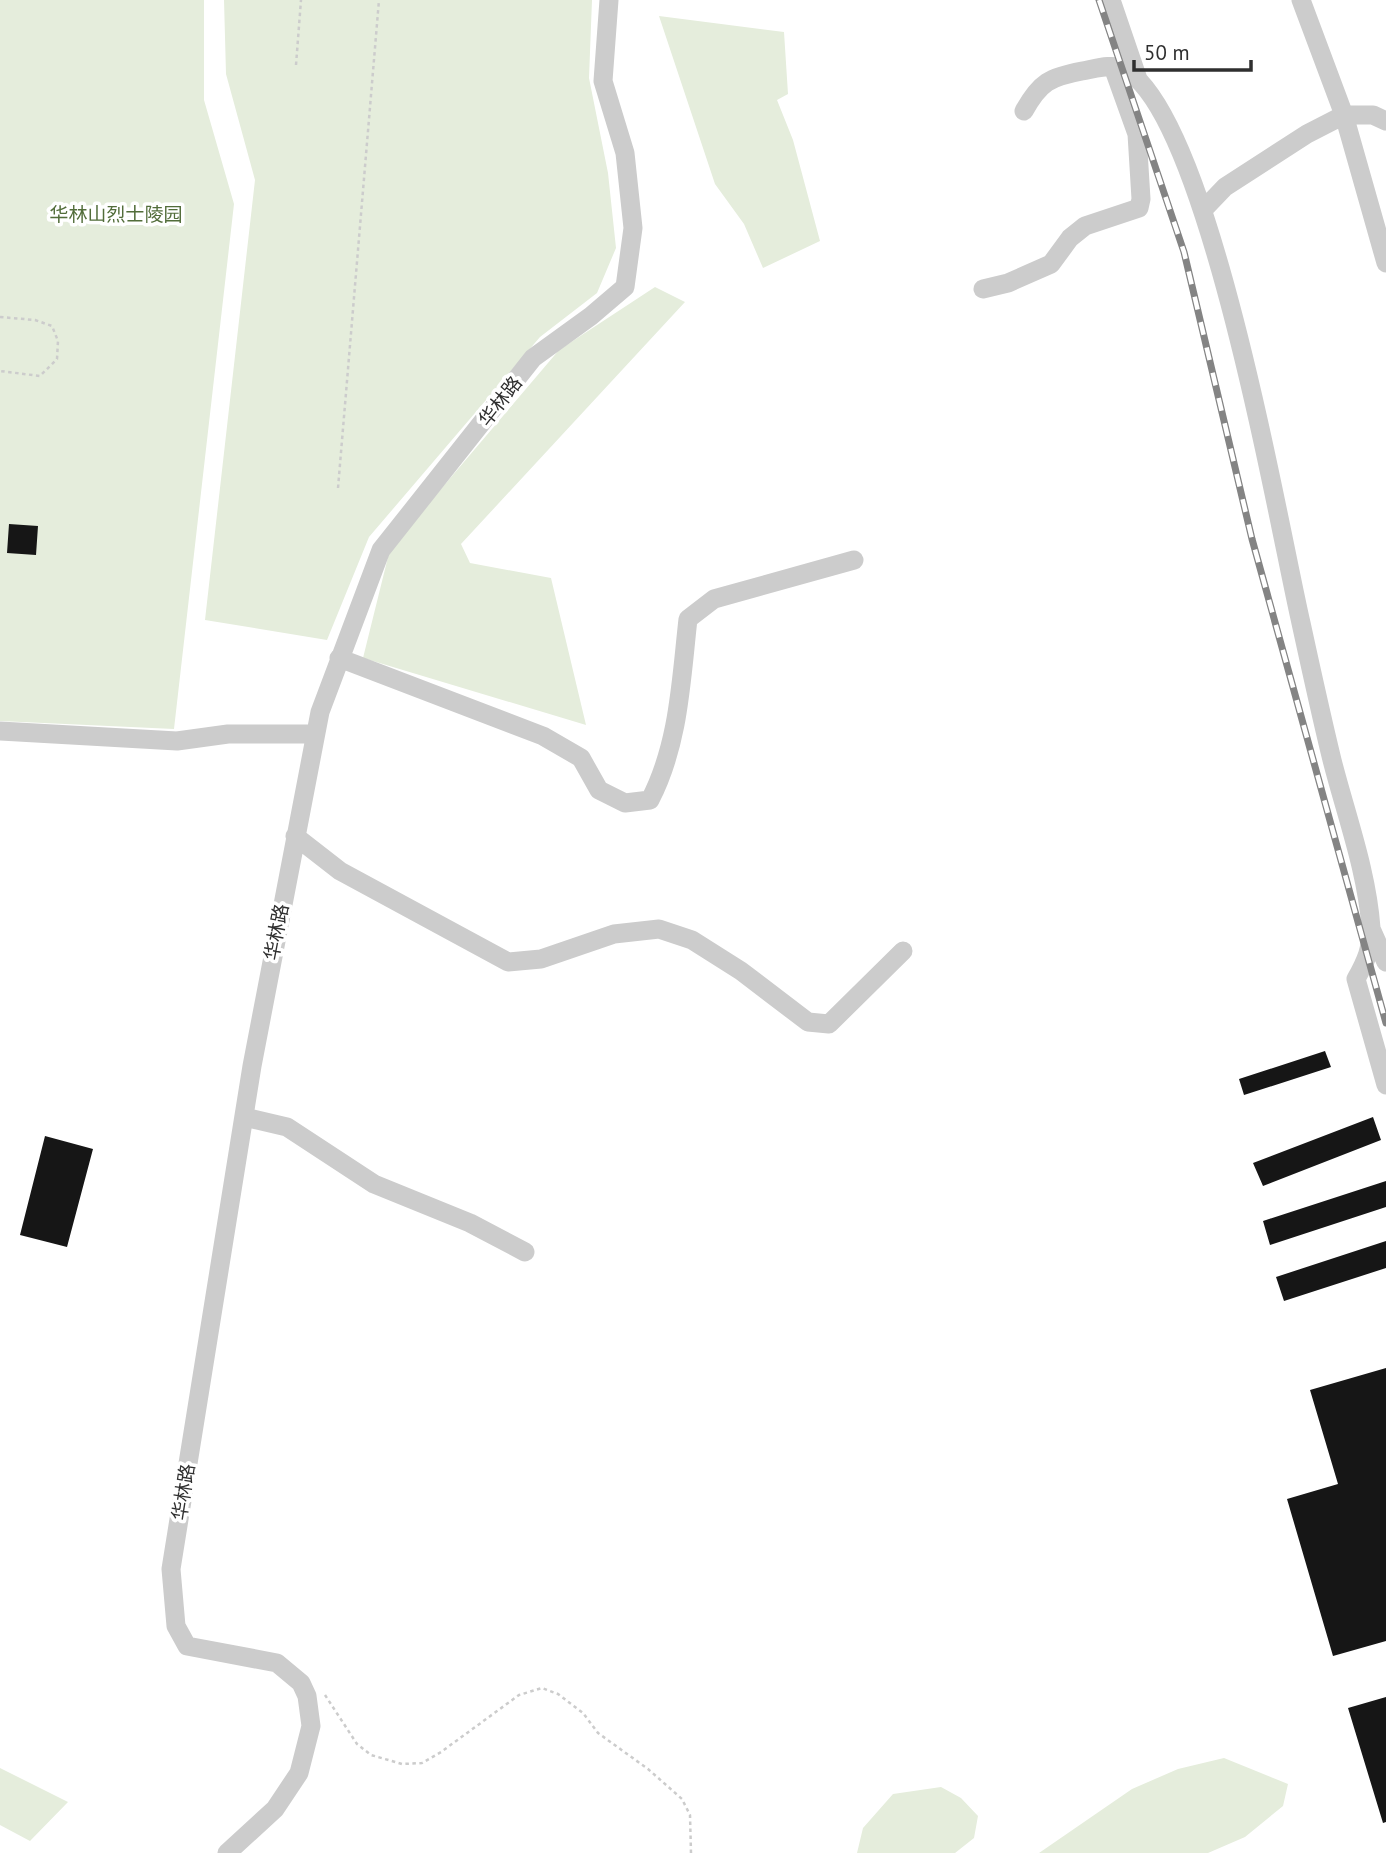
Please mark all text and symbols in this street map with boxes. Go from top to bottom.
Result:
scale bar [1134,28,1251,72]
text: 50 m [1144,39,1190,66]
park label: 华林山烈士陵园 [49,202,183,226]
street label: 华林路 [473,371,527,431]
street label: 华林路 [259,902,293,962]
street label: 华林路 [167,1462,199,1522]

